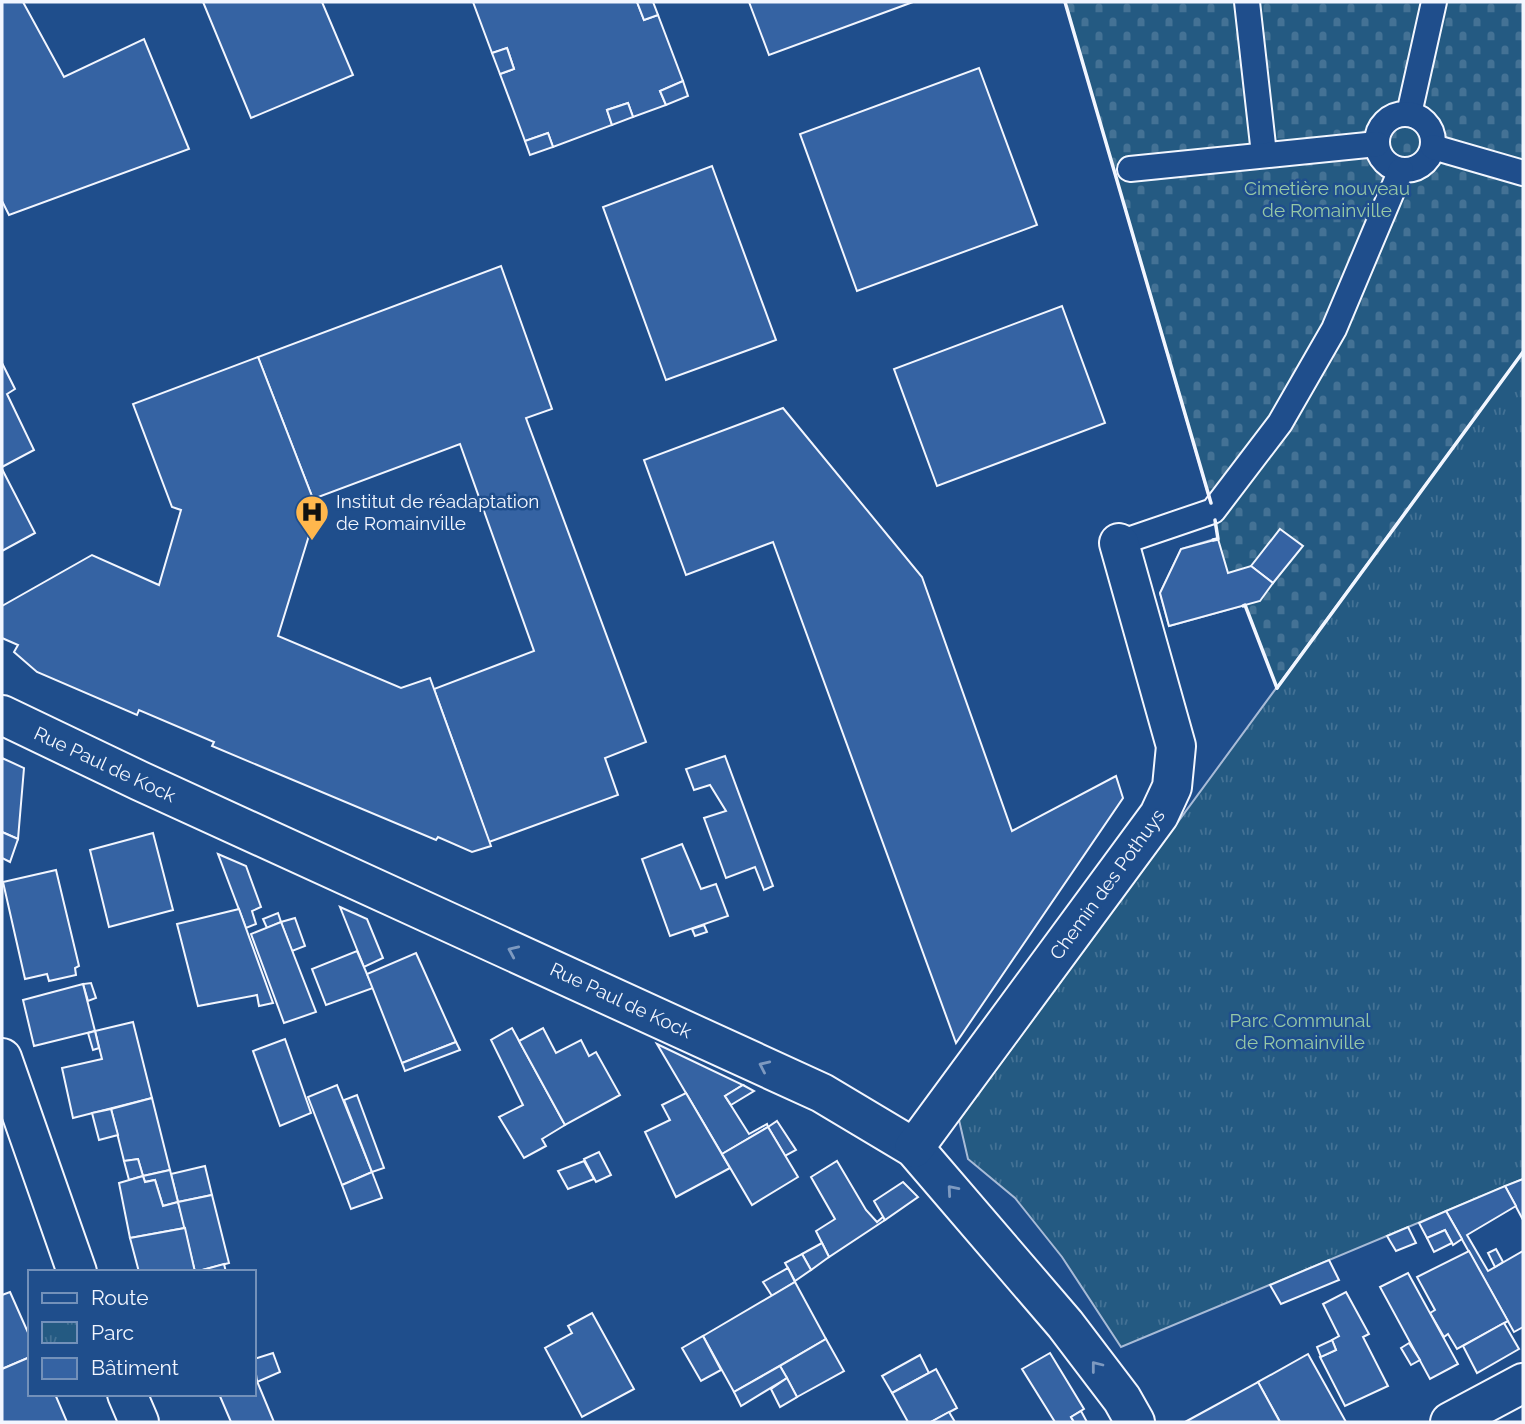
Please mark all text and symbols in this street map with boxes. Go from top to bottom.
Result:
park label: Cimetière nouveau de Romainville [1244,177,1410,221]
place label: Institut de réadaptation de Romainville [336,490,539,534]
hospital icon: Institut de réadaptation de Romainville [293,493,331,542]
street label: Rue Paul de Kock [31,722,179,806]
street label: Chemin des Pothuys [1045,805,1169,963]
one-way arrow [508,945,520,959]
street label: Rue Paul de Kock [547,958,695,1042]
park label: Parc Communal de Romainville [1230,1009,1371,1053]
one-way arrow [759,1060,772,1074]
one-way arrow [948,1186,960,1199]
legend [28,1270,256,1396]
text: Route [91,1285,149,1310]
text: Parc [91,1320,134,1345]
text: Bâtiment [91,1355,179,1380]
one-way arrow [1092,1361,1105,1374]

